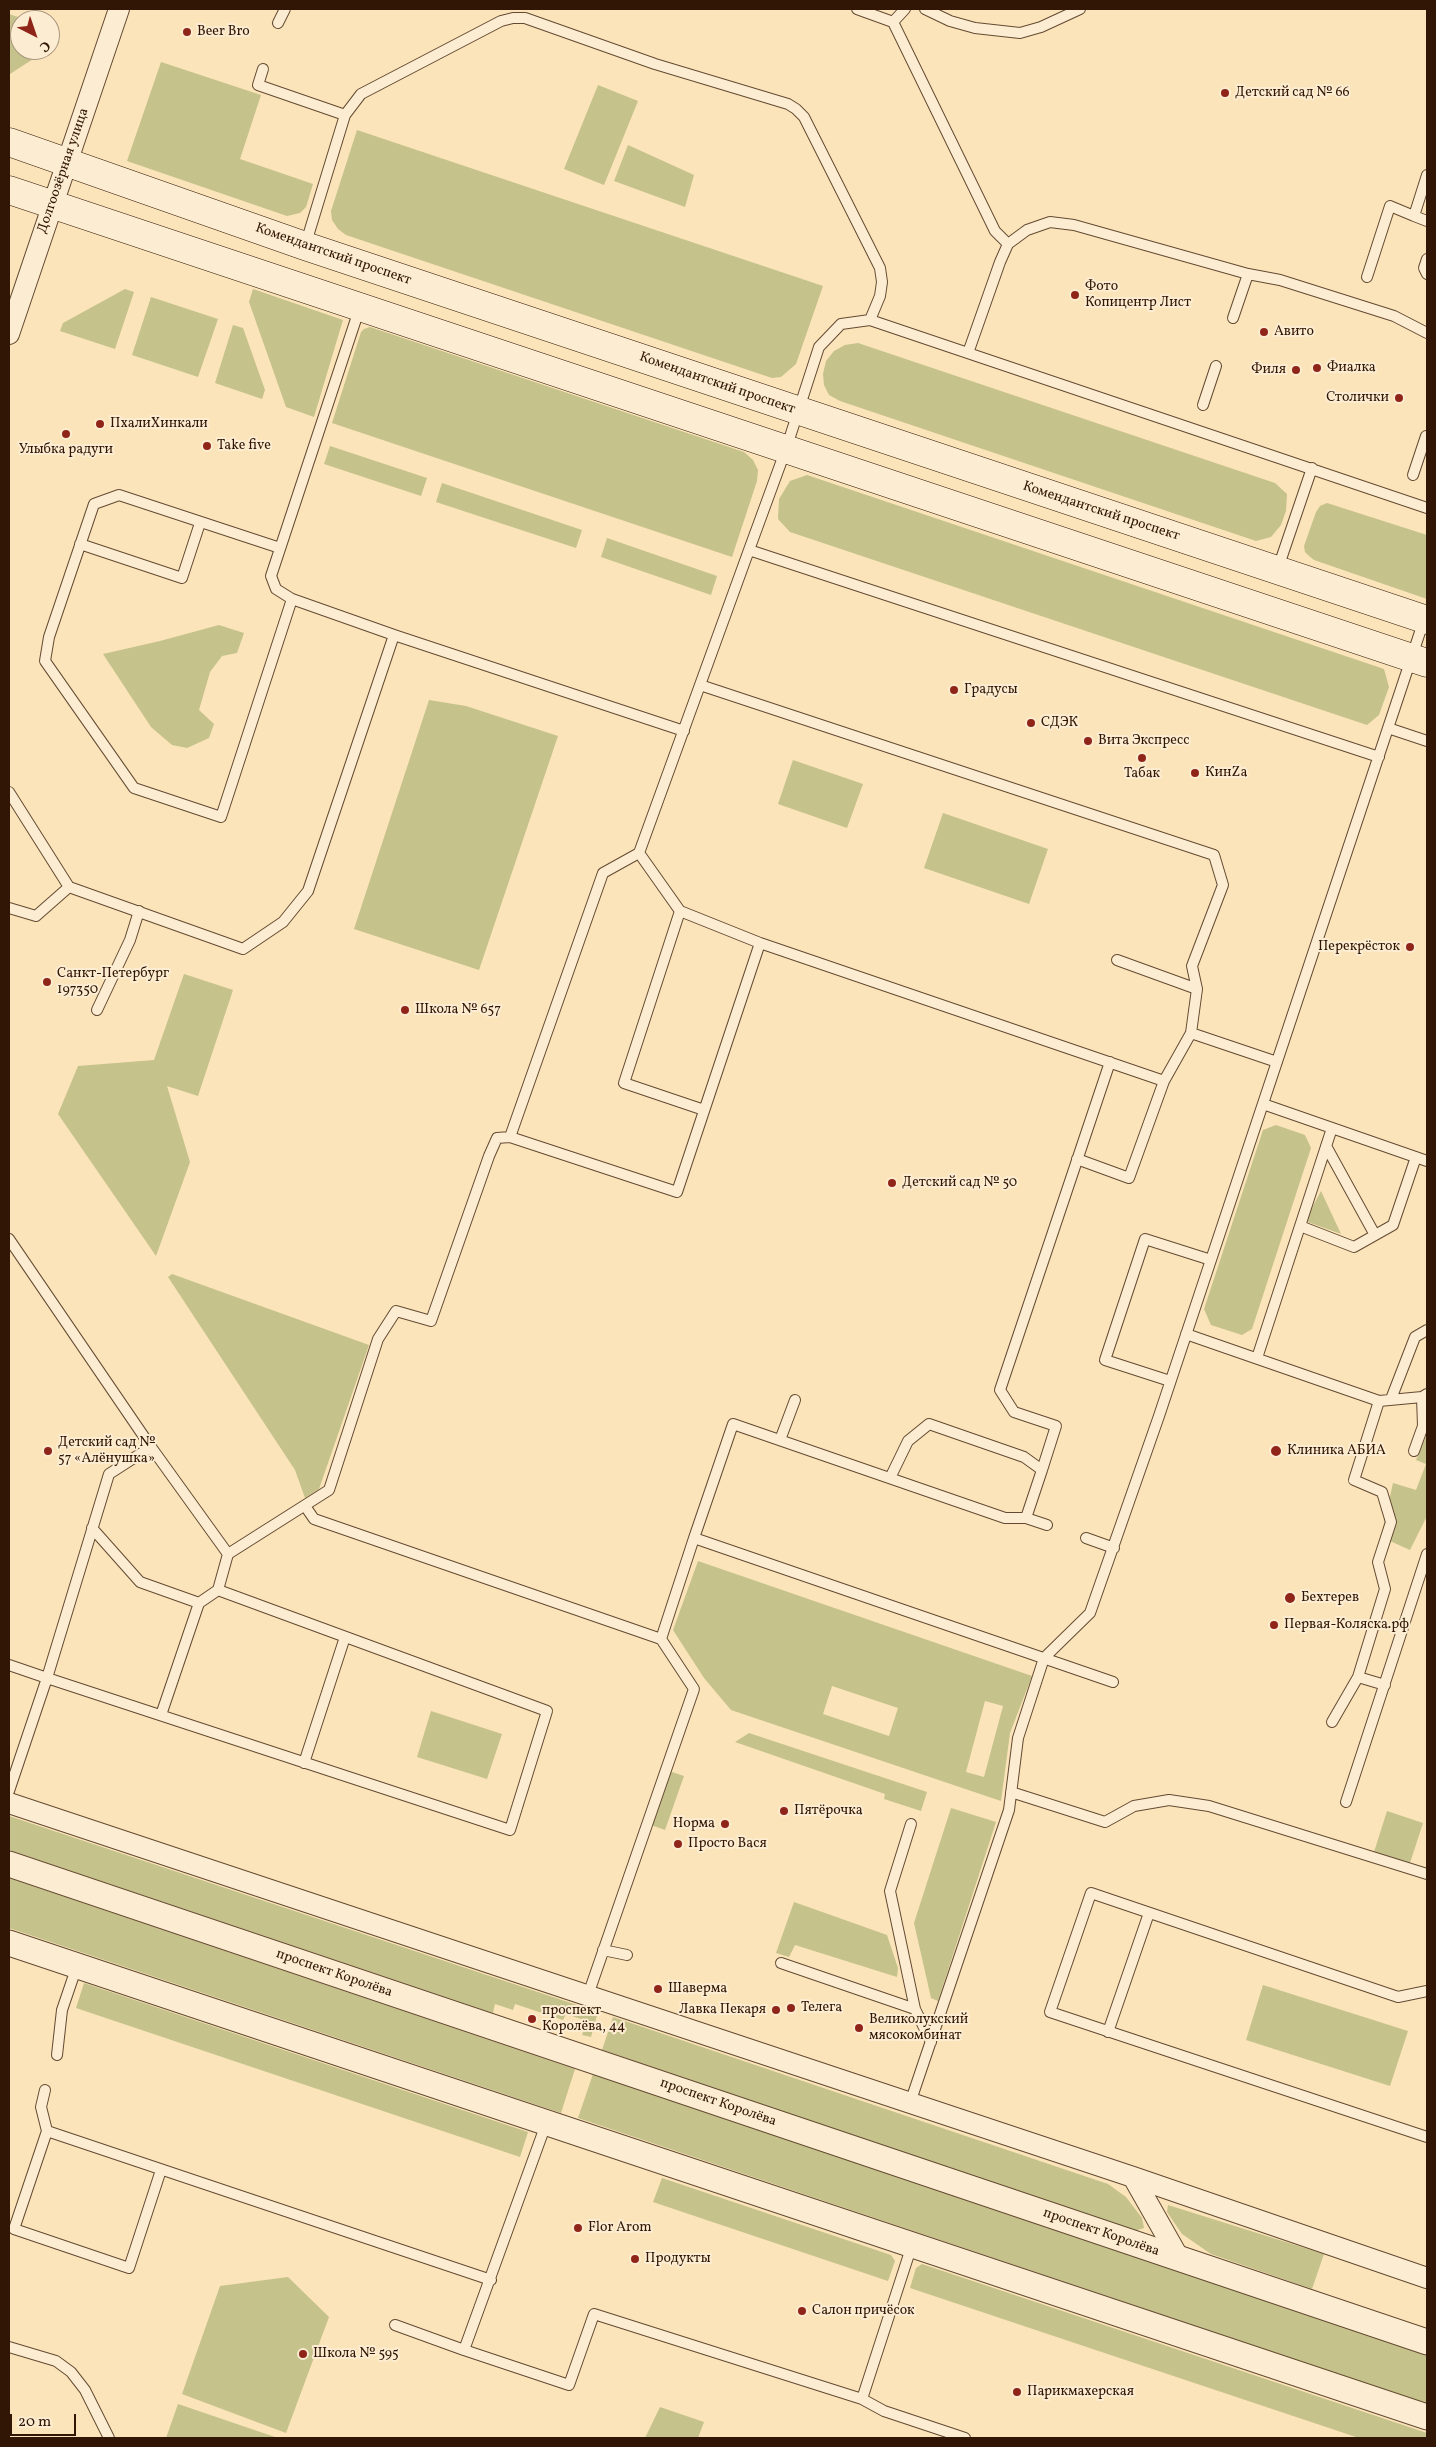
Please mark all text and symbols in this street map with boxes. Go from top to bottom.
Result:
north arrow [10,10,60,60]
place label: Beer Bro [197,24,250,40]
marker: Beer Bro [181,26,193,38]
text: С [35,36,54,56]
place label: Детский сад № 66 [1235,85,1350,101]
marker: Детский сад № 66 [1219,87,1231,99]
street label: Долгоозёрная улица [35,106,93,236]
street label: Комендантский проспект [253,220,413,290]
place label: Фото Копицентр Лист [1085,279,1191,312]
marker: Фото Копицентр Лист [1069,289,1081,301]
place label: Авито [1274,324,1314,340]
marker: Авито [1258,326,1270,338]
street label: Комендантский проспект [637,349,797,419]
place label: Фиалка [1327,360,1376,376]
place label: Филя [1251,362,1286,378]
marker: Фиалка [1311,362,1323,374]
marker: Филя [1290,364,1302,376]
place label: Столички [1326,390,1389,406]
marker: Столички [1393,392,1405,404]
place label: ПхалиХинкали [110,416,208,432]
marker: ПхалиХинкали [94,418,106,430]
marker: Улыбка радуги [60,428,72,440]
place label: Take five [217,438,271,454]
marker: Take five [201,440,213,452]
place label: Улыбка радуги [19,442,113,458]
street label: Комендантский проспект [1020,479,1182,545]
place label: Градусы [964,682,1018,698]
marker: Градусы [948,684,960,696]
place label: СДЭК [1041,715,1078,731]
marker: СДЭК [1025,717,1037,729]
place label: Вита Экспресс [1098,733,1189,749]
marker: Вита Экспресс [1082,735,1094,747]
marker: Табак [1136,752,1148,764]
place label: КинZa [1205,765,1247,781]
place label: Табак [1124,766,1160,782]
marker: КинZa [1189,767,1201,779]
place label: Перекрёсток [1318,939,1400,955]
marker: Перекрёсток [1404,941,1416,953]
place label: Санкт-Петербург 197350 [57,966,169,999]
marker: Санкт-Петербург 197350 [41,976,53,988]
place label: Школа № 657 [415,1002,501,1018]
marker: Школа № 657 [399,1004,411,1016]
place label: Детский сад № 50 [902,1175,1017,1191]
marker: Детский сад № 50 [886,1177,898,1189]
place label: Детский сад № 57 «Алёнушка» [58,1435,156,1468]
place label: Клиника АБИА [1287,1443,1386,1459]
marker: Клиника АБИА [1269,1444,1283,1458]
marker: Детский сад № 57 «Алёнушка» [42,1445,54,1457]
place label: Бехтерев [1301,1590,1359,1606]
marker: Бехтерев [1283,1591,1297,1605]
place label: Первая-Коляска.рф [1284,1617,1409,1633]
marker: Первая-Коляска.рф [1268,1619,1280,1631]
place label: Пятёрочка [794,1803,863,1819]
marker: Пятёрочка [778,1805,790,1817]
place label: Норма [673,1816,715,1832]
marker: Норма [719,1818,731,1830]
place label: Просто Вася [688,1836,767,1852]
marker: Просто Вася [672,1838,684,1850]
street label: проспект Королёва [274,1946,394,2002]
place label: Шаверма [668,1981,727,1997]
marker: Шаверма [652,1983,664,1995]
place label: Телега [801,2000,842,2016]
place label: Лавка Пекаря [679,2002,766,2018]
marker: Телега [785,2002,797,2014]
place label: проспект Королёва, 44 [542,2003,625,2035]
marker: Лавка Пекаря [770,2004,782,2016]
place label: Великолукский мясокомбинат [869,2012,968,2044]
marker: проспект Королёва, 44 [526,2013,538,2025]
marker: Великолукский мясокомбинат [853,2022,865,2034]
street label: проспект Королёва [658,2075,778,2131]
street label: проспект Королёва [1041,2205,1161,2261]
place label: Flor Arom [588,2220,652,2236]
marker: Flor Arom [572,2222,584,2234]
place label: Продукты [645,2251,711,2267]
marker: Продукты [629,2253,641,2265]
place label: Салон причёсок [812,2303,915,2319]
marker: Салон причёсок [796,2305,808,2317]
place label: Школа № 595 [313,2346,399,2362]
marker: Школа № 595 [297,2348,309,2360]
place label: Парикмахерская [1027,2384,1134,2400]
marker: Парикмахерская [1011,2386,1023,2398]
scale bar [12,2404,79,2436]
text: 20 m [18,2412,51,2433]

